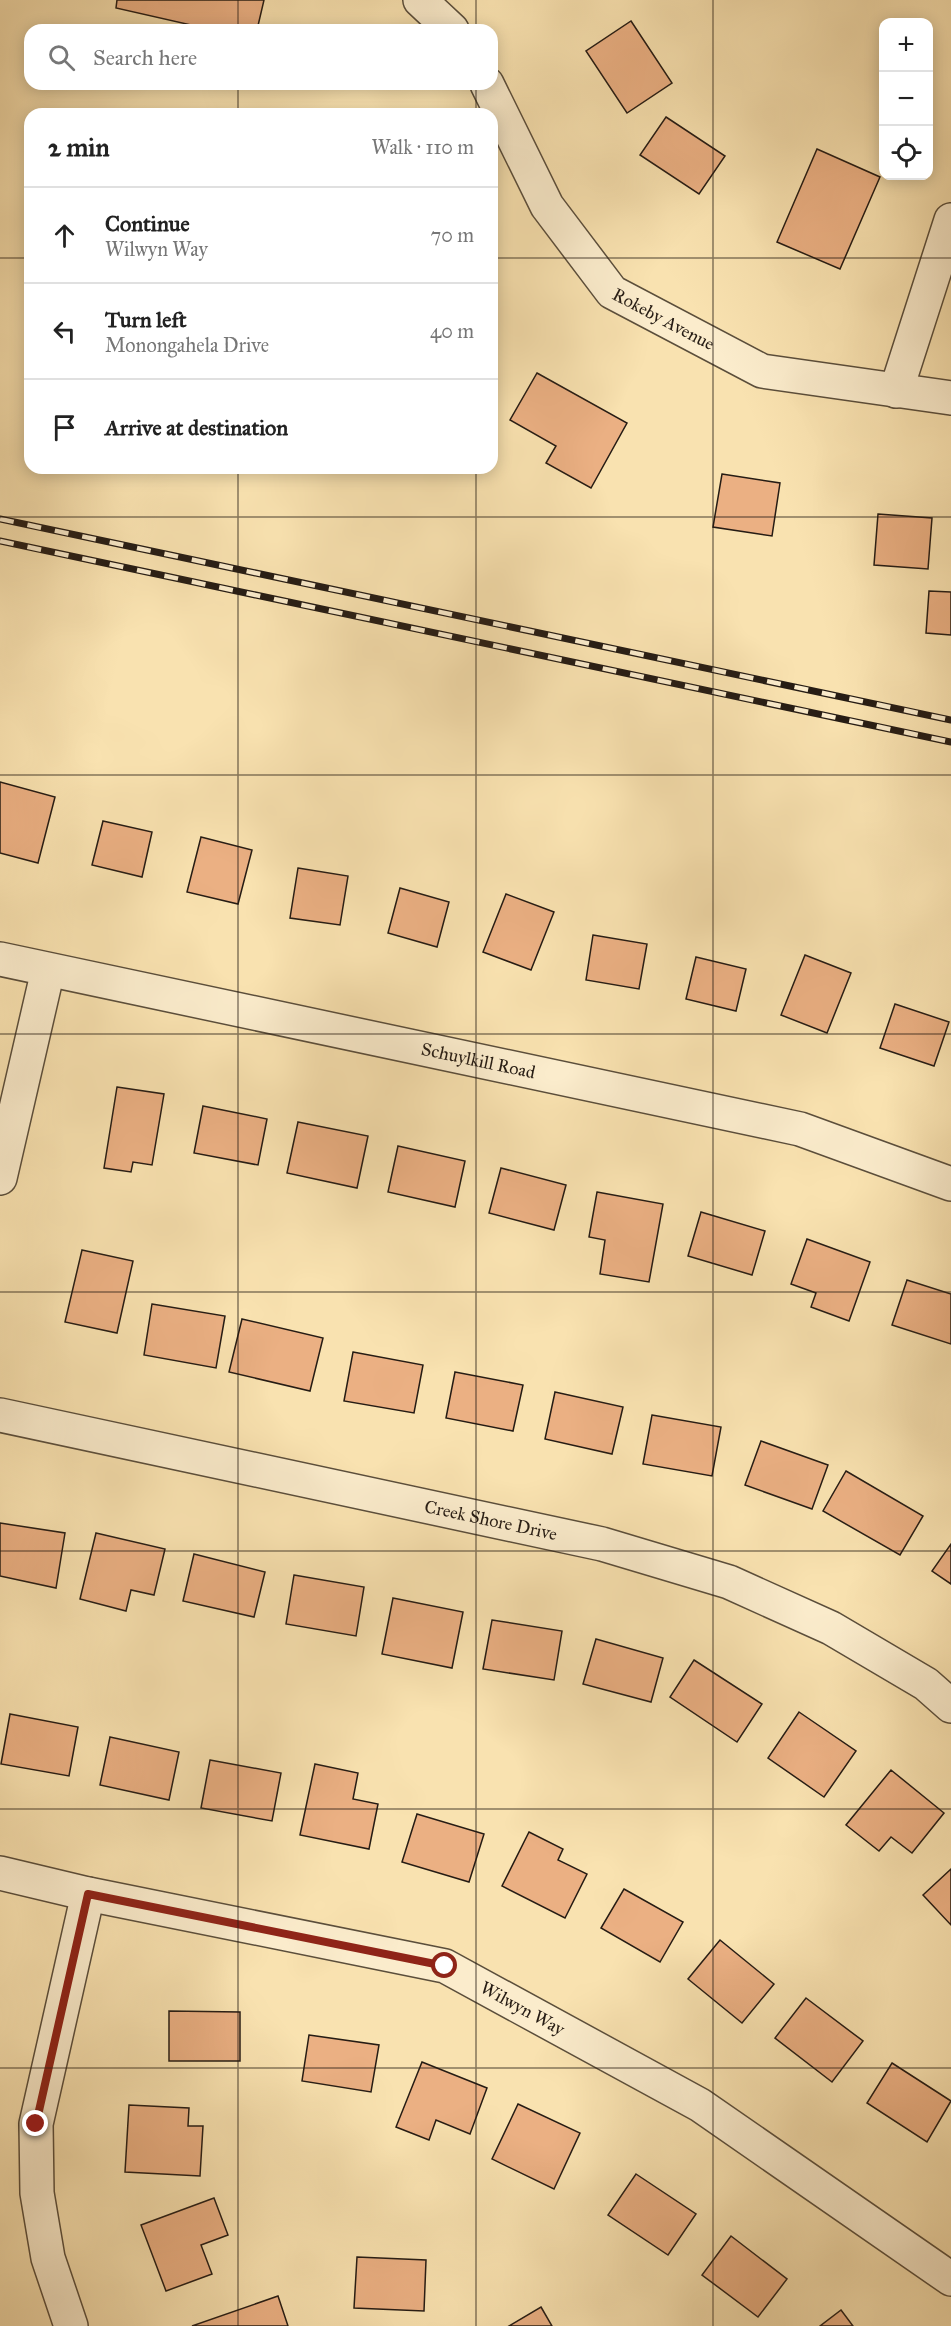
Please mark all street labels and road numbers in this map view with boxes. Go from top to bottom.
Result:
street label: Rokeby Avenue [609,283,718,355]
street label: Schuylkill Road [419,1038,537,1083]
street label: Creek Shore Drive [422,1495,559,1545]
street label: Wilwyn Way [477,1976,569,2040]

